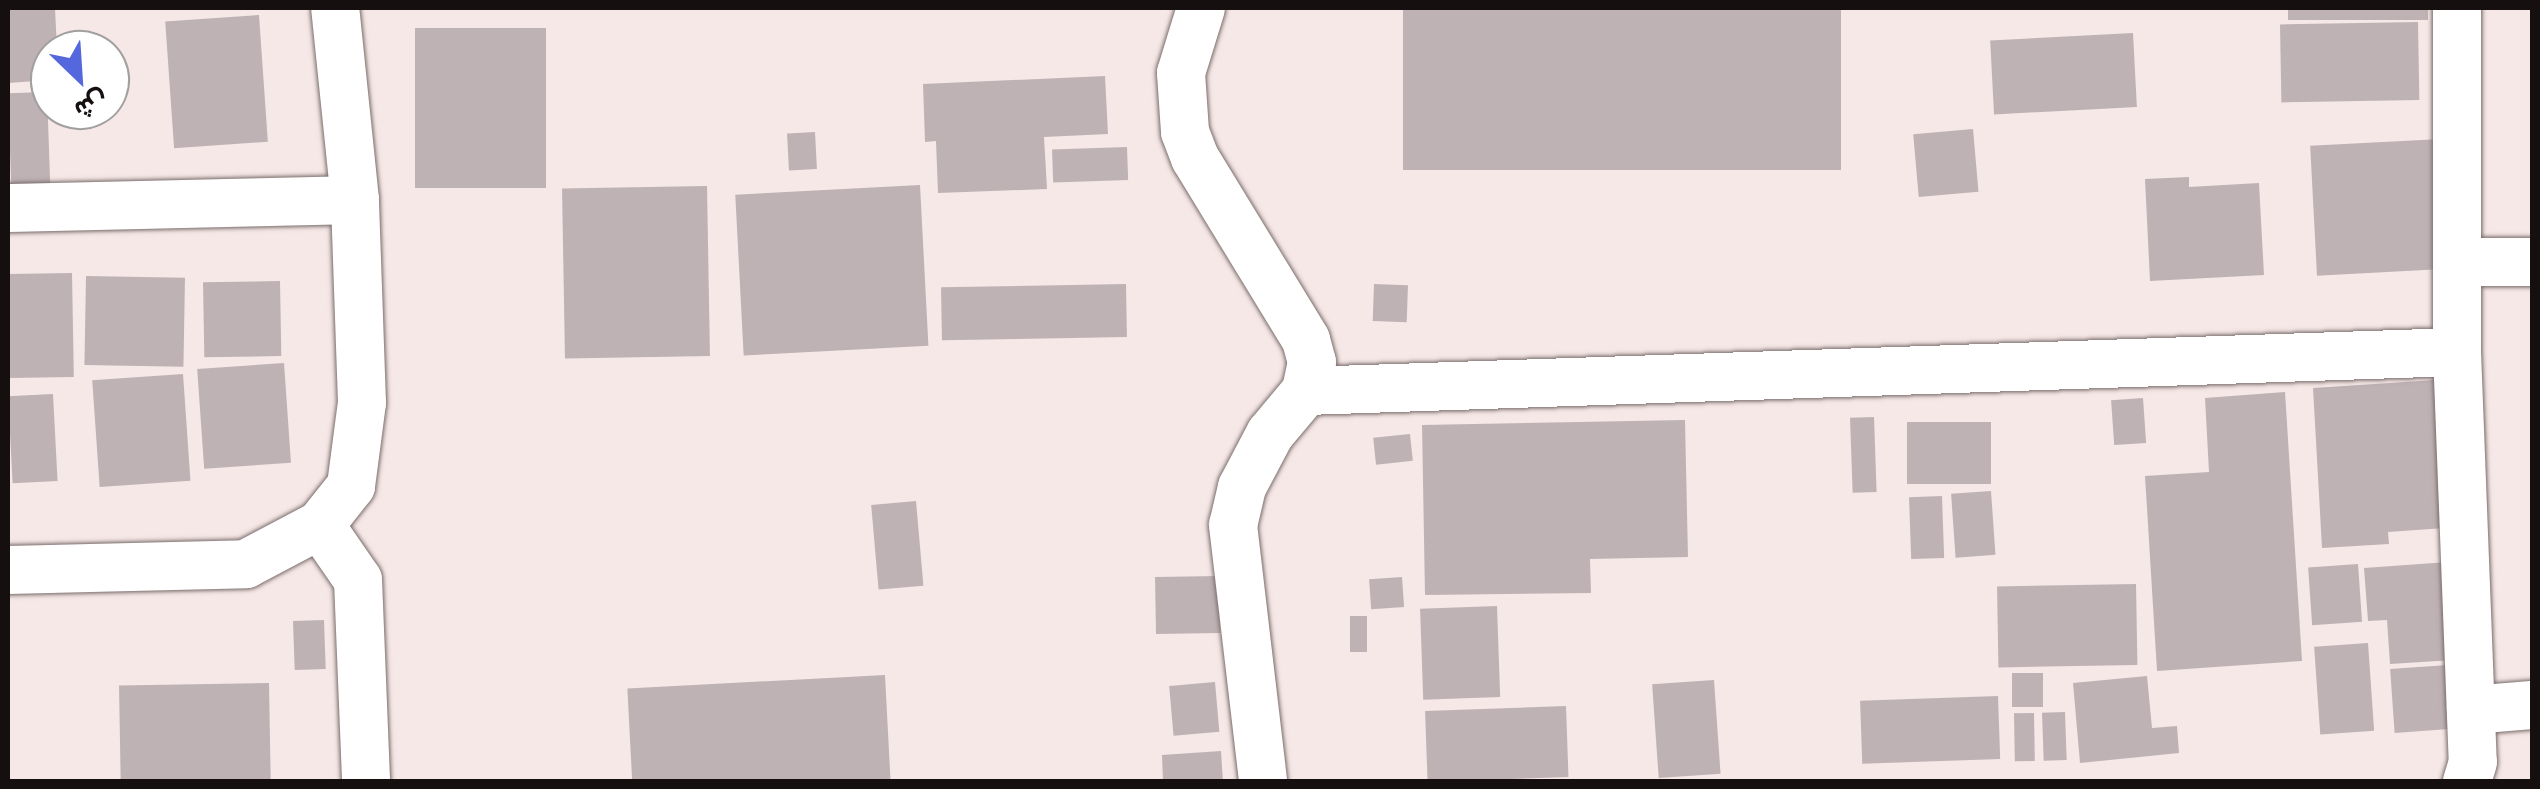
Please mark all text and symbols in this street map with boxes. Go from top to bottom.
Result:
north arrow [30,30,130,130]
text: ش [70,85,114,127]

